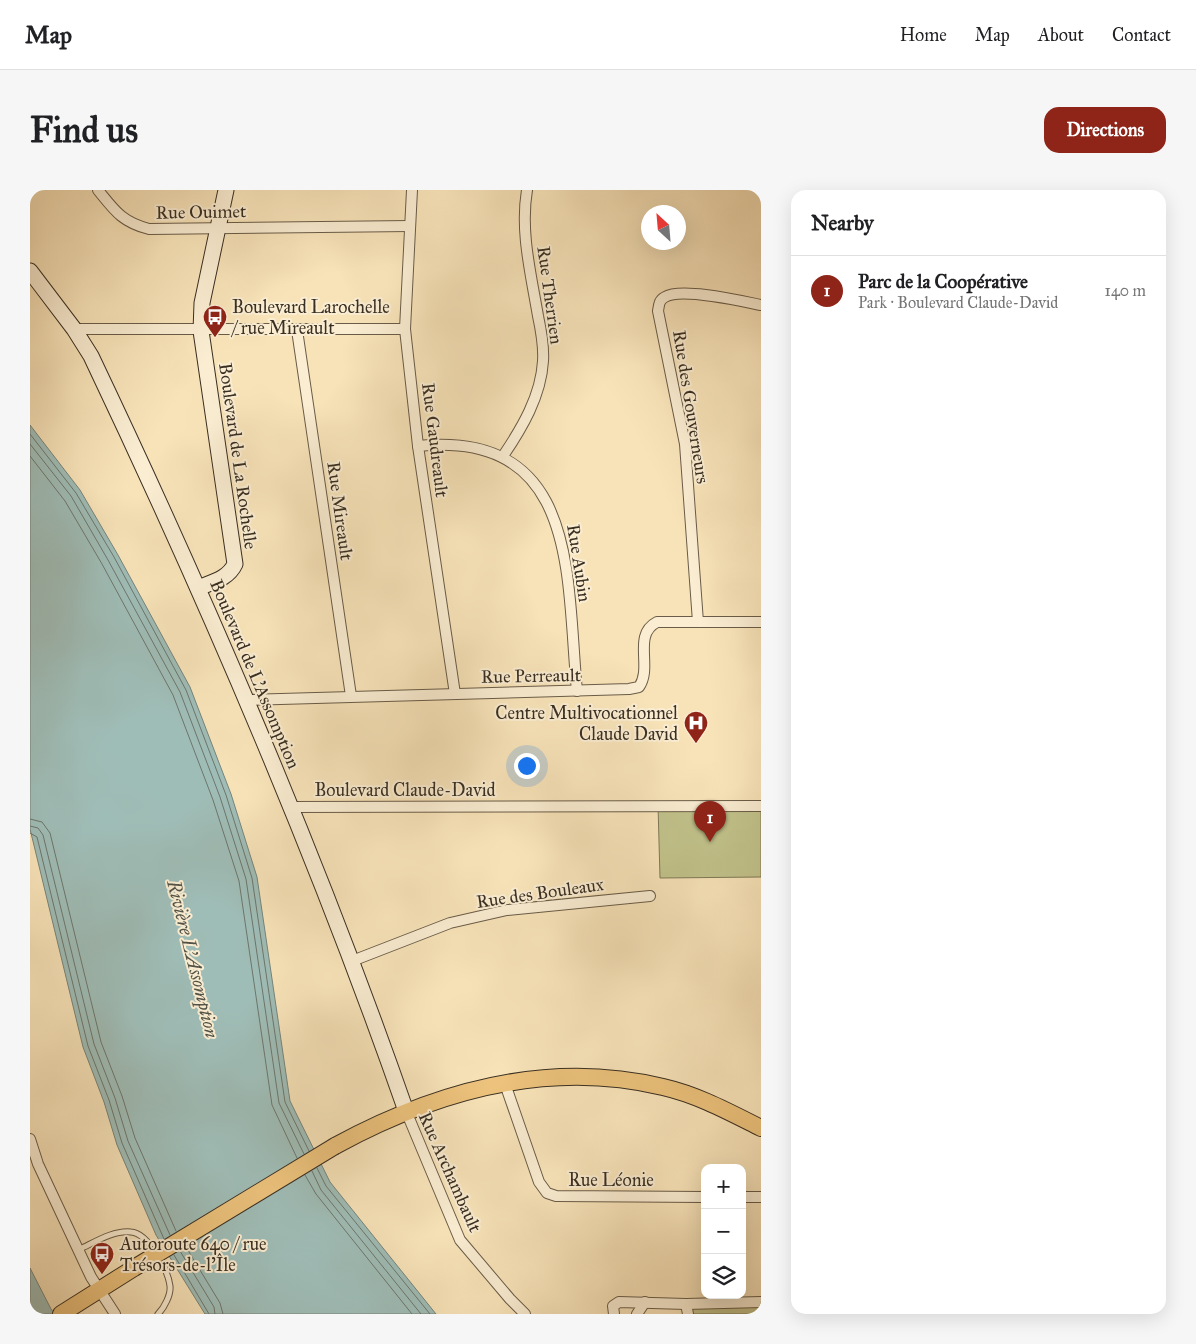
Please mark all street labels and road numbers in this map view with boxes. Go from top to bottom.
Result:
street label: Rue Ouimet [155,200,247,224]
street label: Rue Therrien [532,245,568,346]
street label: Rue des Gouverneurs [668,329,714,485]
street label: Boulevard de La Rochelle [214,361,262,551]
street label: Rue Gaudreault [417,381,453,499]
street label: Rue Mireault [322,460,358,562]
street label: Rue Aubin [562,523,596,604]
street label: Boulevard de L'Assomption [205,576,305,772]
street label: Rue Perreault [481,664,582,688]
street label: Boulevard Claude-David [314,779,496,801]
street label: Rue des Bouleaux [475,873,605,913]
street label: Rue Archambault [414,1108,487,1236]
street label: Rue Léonie [568,1169,654,1191]

